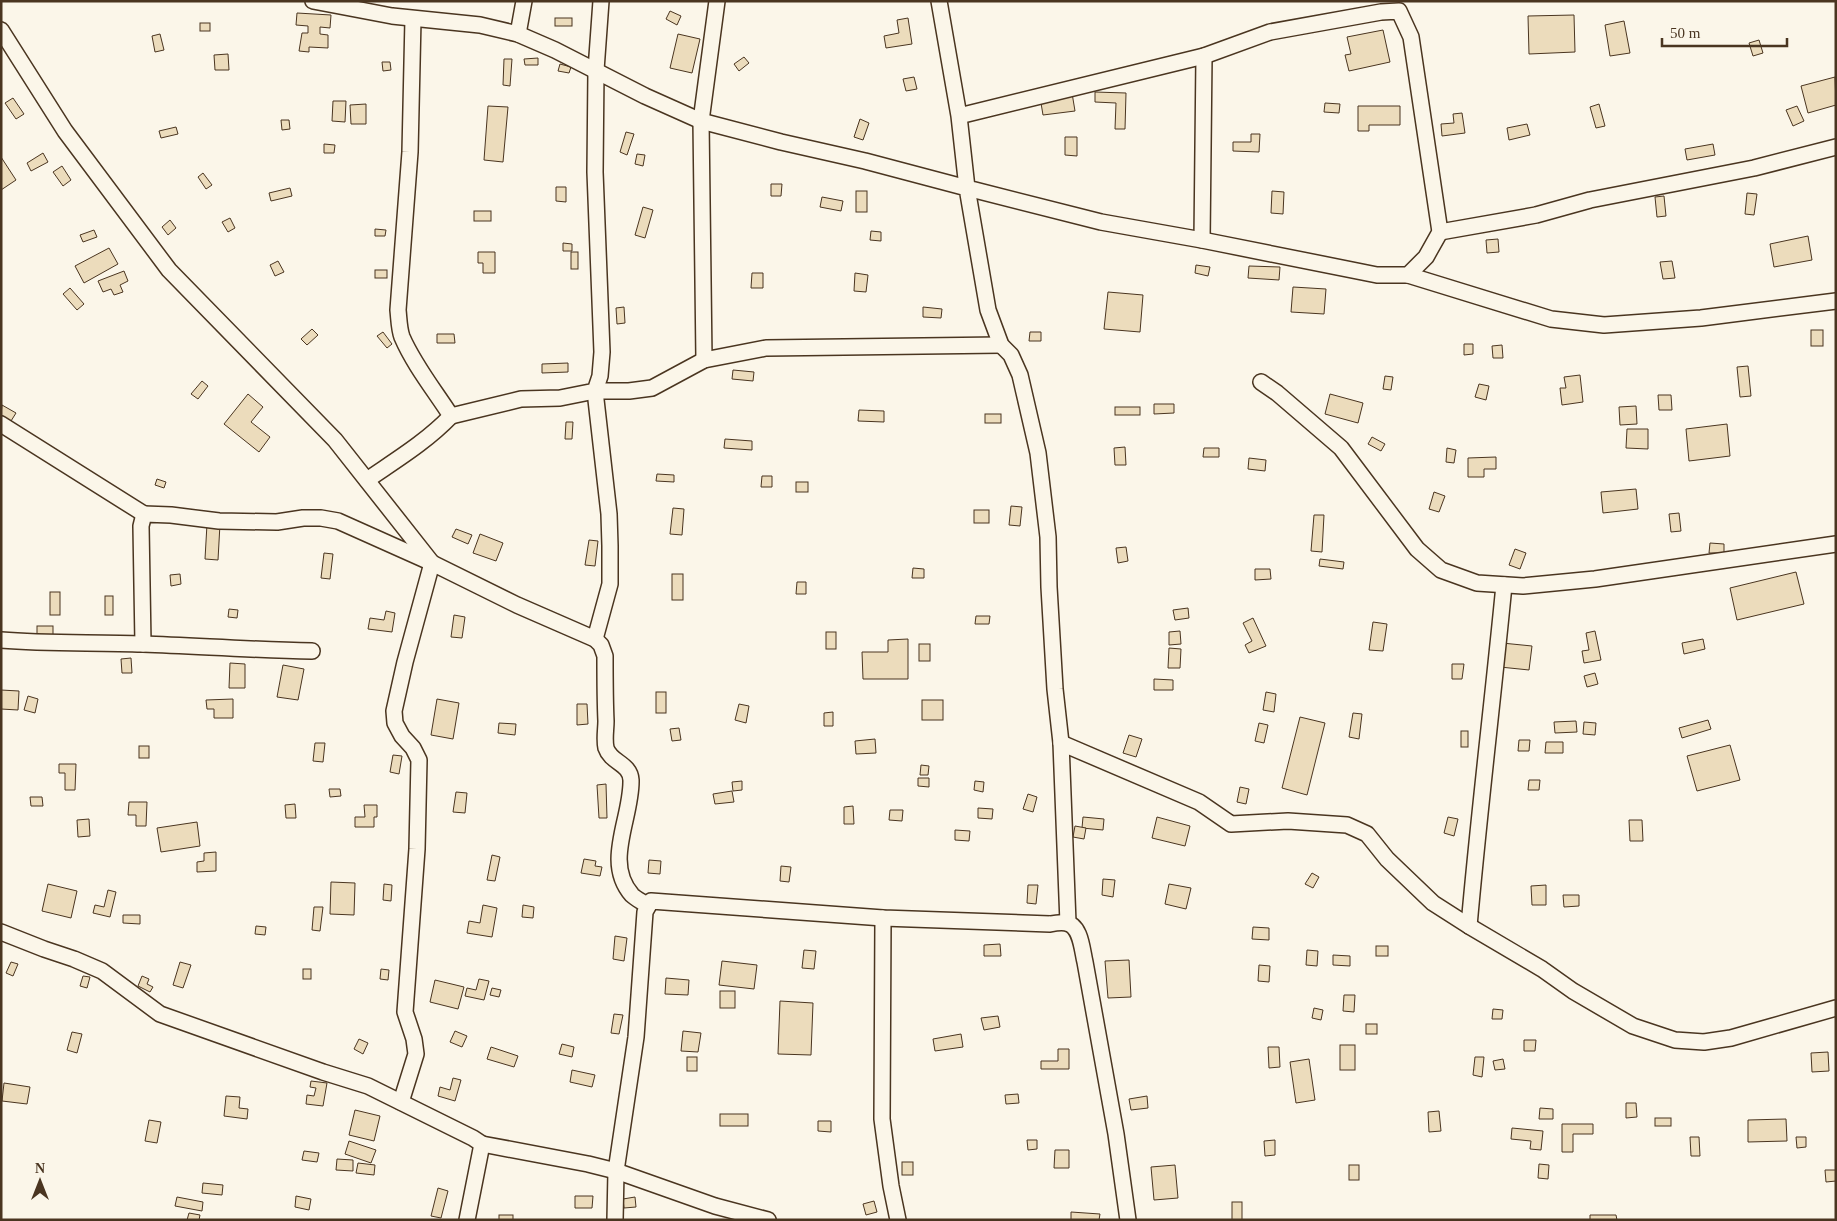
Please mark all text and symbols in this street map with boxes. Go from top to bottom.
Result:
scale bar [1662,15,1787,47]
text: 50 m [1670,25,1701,41]
north arrow [15,1156,65,1206]
text: N [35,1161,45,1176]

